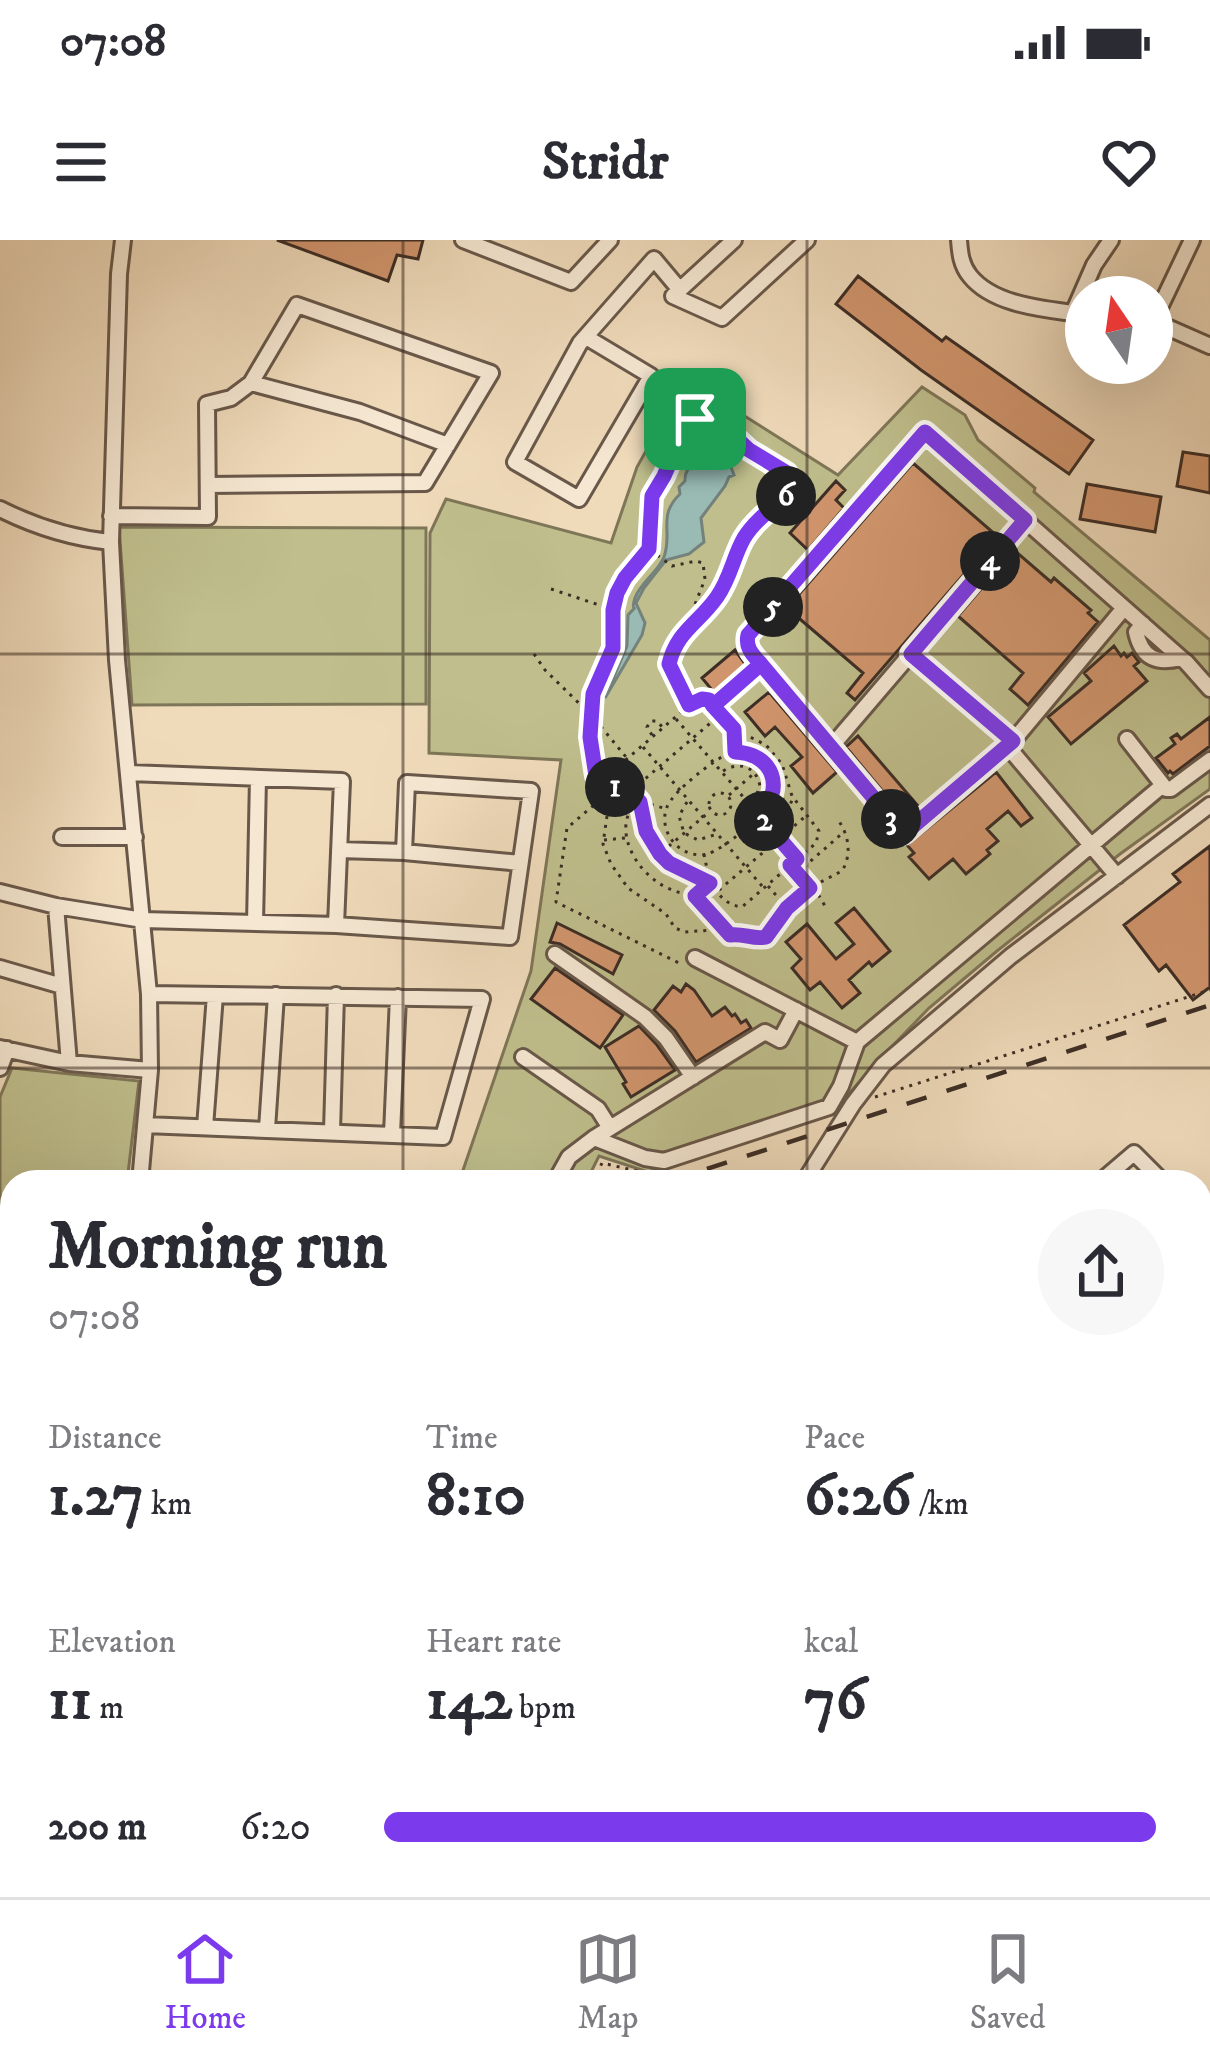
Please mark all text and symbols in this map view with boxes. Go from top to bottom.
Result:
text: 07:08 [60,14,166,70]
icon: menu [48,129,114,195]
text: Stridr [542,129,668,196]
icon: heart [1096,129,1162,195]
north arrow [1065,276,1173,384]
map controls [1065,276,1173,384]
pin [644,368,746,470]
icon: arrive [662,386,728,452]
pin: 6 [756,466,816,526]
text: 6 [777,475,795,516]
pin: 4 [960,531,1020,591]
text: 4 [981,540,1000,581]
pin: 5 [743,577,803,637]
text: 5 [765,586,781,627]
pin: 1 [585,757,645,817]
text: 1 [609,766,621,807]
pin: 3 [861,789,921,849]
pin: 2 [734,791,794,851]
text: 3 [885,798,897,839]
text: 2 [756,800,772,841]
text: Morning run [48,1207,387,1289]
button: share [1038,1209,1164,1335]
text: 07:08 [48,1293,140,1342]
text: Distance [48,1418,162,1459]
text: Time [426,1418,498,1459]
text: Pace [804,1418,865,1459]
text: 1.27 [48,1459,144,1534]
text: 8:10 [426,1459,526,1534]
text: 6:26 [804,1459,912,1534]
text: km [144,1484,192,1525]
text: /km [912,1484,969,1525]
text: Elevation [48,1622,176,1663]
text: Heart rate [426,1622,561,1663]
text: kcal [804,1622,858,1663]
text: 11 [48,1663,92,1738]
text: 142 [426,1663,512,1738]
text: 76 [804,1663,867,1738]
text: m [92,1688,124,1729]
text: bpm [512,1688,576,1729]
text: 200 m [48,1803,147,1852]
text: 6:20 [240,1803,311,1852]
tab: Home [164,1926,246,2039]
tab: Map [575,1926,641,2039]
tab: Saved [970,1926,1046,2039]

